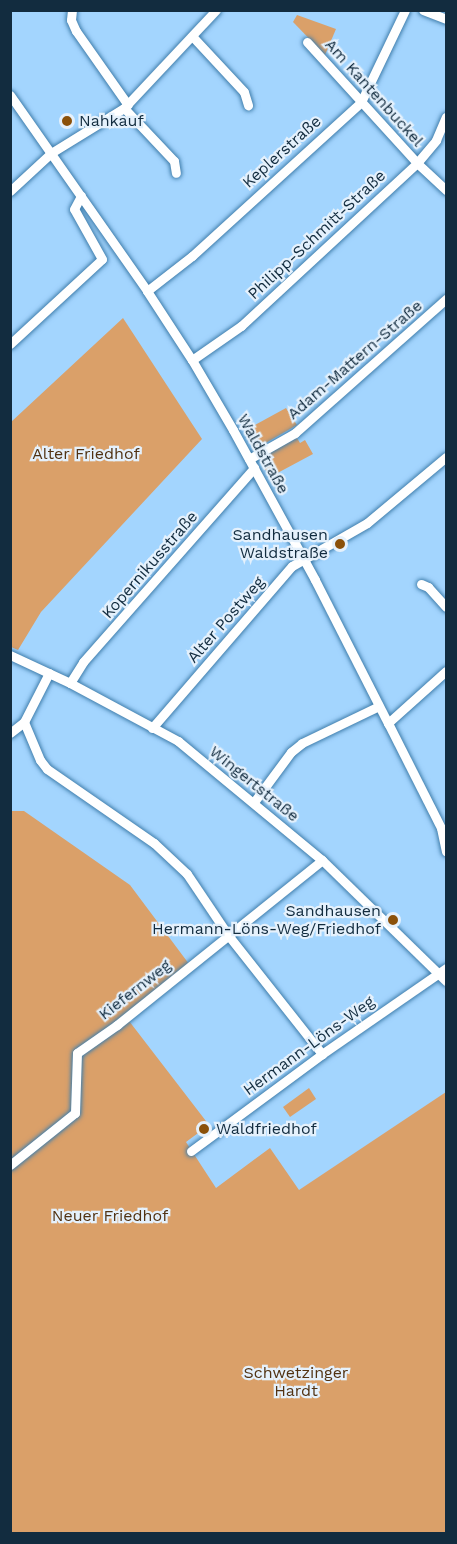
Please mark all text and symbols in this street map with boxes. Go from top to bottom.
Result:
street label: Am Kantenbuckel [321,35,427,151]
place label: Nahkauf [79,111,144,131]
street label: Keplerstraße [239,112,325,192]
marker: Nahkauf [60,114,74,128]
street label: Philipp-Schmitt-Straße [244,166,390,304]
street label: Adam-Mattern-Straße [284,296,426,424]
street label: Waldstraße [233,411,293,497]
park label: Alter Friedhof [32,444,140,464]
street label: Kopernikusstraße [98,507,202,623]
place label: Sandhausen Waldstraße [233,525,328,563]
marker: Sandhausen Waldstraße [333,537,347,551]
street label: Alter Postweg [183,573,269,667]
street label: Wingertstraße [205,742,303,826]
place label: Sandhausen Hermann-Löns-Weg/Friedhof [152,901,381,939]
marker: Sandhausen Hermann-Löns-Weg/Friedhof [386,913,400,927]
street label: Kiefernweg [95,956,175,1024]
street label: Hermann-Löns-Weg [240,992,378,1100]
place label: Waldfriedhof [216,1119,317,1139]
marker: Waldfriedhof [197,1122,211,1136]
park label: Neuer Friedhof [52,1206,168,1226]
park label: Schwetzinger Hardt [244,1363,348,1401]

